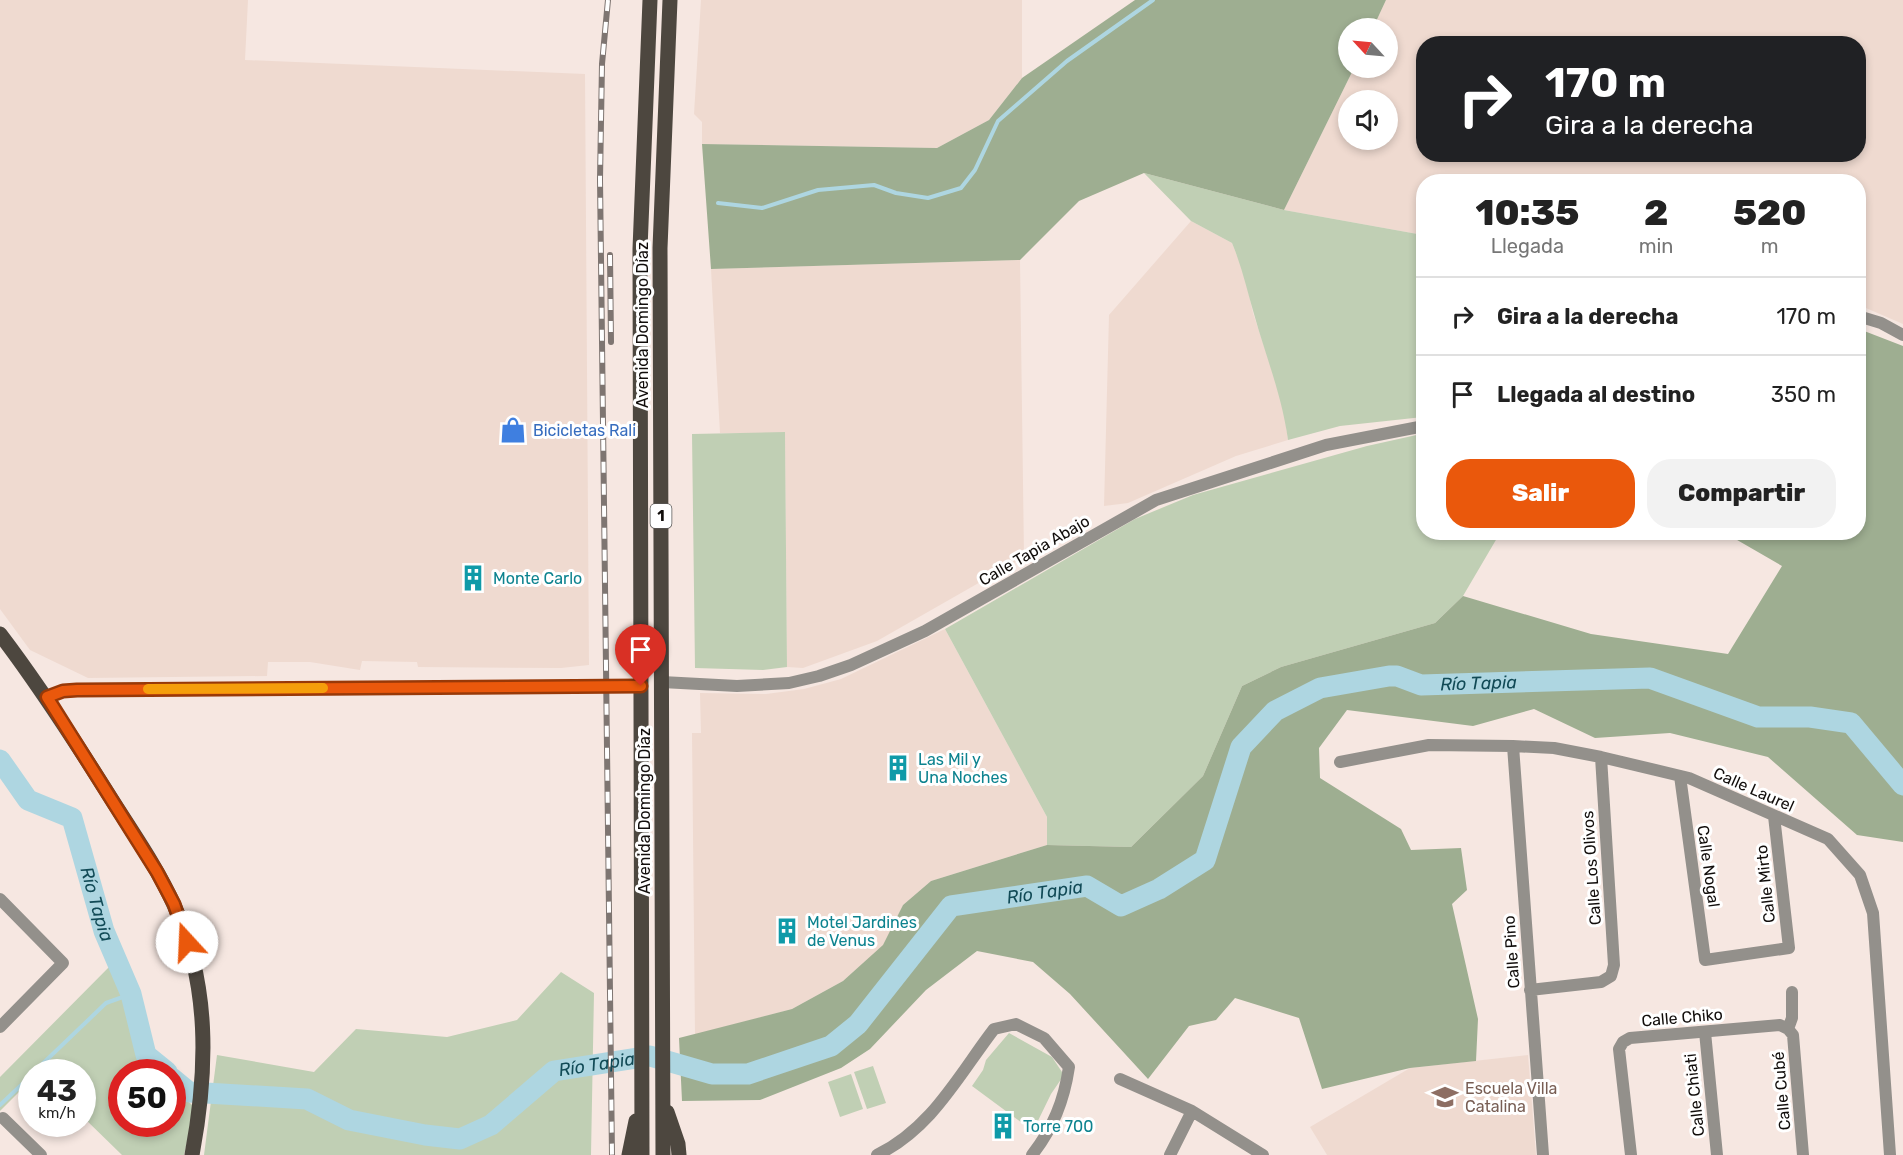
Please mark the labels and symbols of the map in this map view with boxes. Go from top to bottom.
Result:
north arrow [1338,18,1398,78]
street label: Avenida Domingo Díaz [633,242,652,408]
shop icon: Bicicletas Rali [498,415,528,445]
place label: Bicicletas Rali [533,421,636,440]
road number: 1 [650,504,672,528]
street label: Calle Tapia Abajo [976,511,1093,590]
building icon: Monte Carlo [458,563,488,593]
place label: Monte Carlo [493,569,582,588]
pin [615,624,666,686]
water label: Río Tapia [1440,671,1518,695]
street label: Avenida Domingo Díaz [635,728,654,894]
place label: Las Mil y Una Noches [918,750,1008,787]
building icon: Las Mil y Una Noches [883,753,913,783]
street label: Calle Laurel [1710,763,1797,816]
street label: Calle Los Olivos [1578,810,1605,926]
street label: Calle Nogal [1693,824,1724,908]
street label: Calle Mirto [1752,844,1779,924]
water label: Río Tapia [75,864,118,946]
water label: Río Tapia [1005,876,1085,909]
position arrow [155,910,219,974]
place label: Motel Jardines de Venus [807,913,917,950]
street label: Calle Pino [1499,915,1524,989]
building icon: Motel Jardines de Venus [772,916,802,946]
street label: Calle Chiko [1641,1004,1723,1031]
water label: Río Tapia [557,1047,637,1081]
street label: Calle Cubé [1769,1051,1794,1131]
street label: Calle Chiati [1681,1053,1708,1137]
speed limit sign: 50 [108,1059,186,1137]
place label: Escuela Villa Catalina [1465,1079,1557,1116]
school or university icon: Escuela Villa Catalina [1430,1082,1460,1112]
building icon: Torre 700 [988,1111,1018,1141]
place label: Torre 700 [1023,1117,1093,1136]

